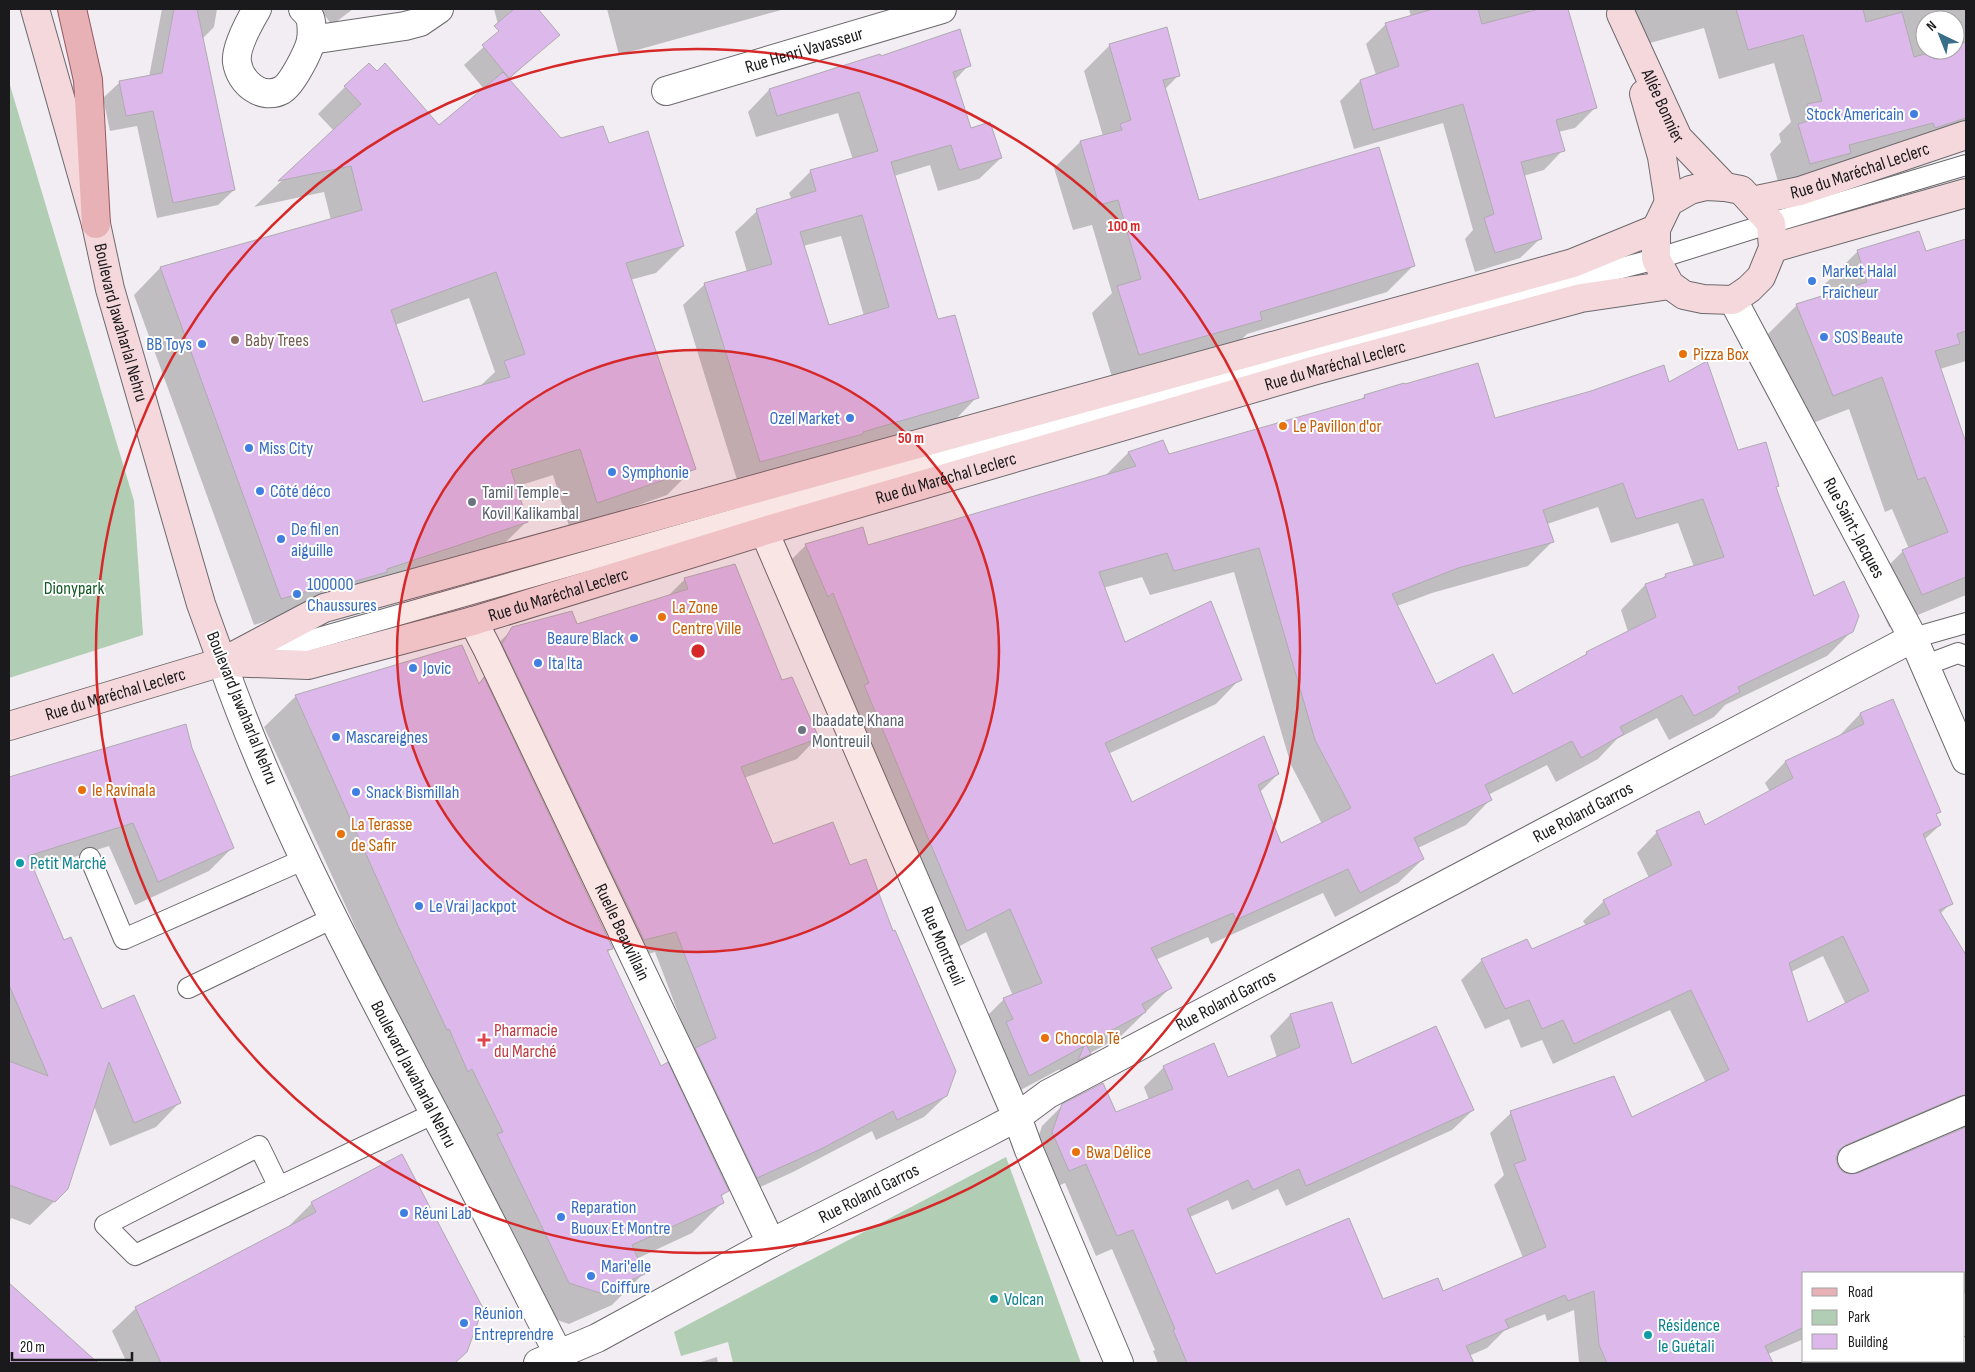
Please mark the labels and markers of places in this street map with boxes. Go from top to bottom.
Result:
place label: Stock Americain [1806,104,1904,125]
marker: Stock Americain [1908,108,1920,120]
place label: Market Halal Fraîcheur [1822,261,1897,303]
marker: Market Halal Fraîcheur [1806,275,1818,287]
place label: SOS Beaute [1834,327,1903,348]
place label: Baby Trees [245,330,309,351]
marker: SOS Beaute [1818,331,1830,343]
place label: BB Toys [146,334,192,355]
marker: Baby Trees [229,334,241,346]
marker: BB Toys [196,338,208,350]
place label: Pizza Box [1693,344,1749,365]
marker: Pizza Box [1677,348,1689,360]
place label: Ozel Market [769,408,841,429]
marker: Ozel Market [844,412,856,424]
place label: Le Pavillon d'or [1293,416,1382,437]
marker: Le Pavillon d'or [1277,420,1289,432]
place label: Miss City [259,438,313,459]
marker: Miss City [243,442,255,454]
place label: Symphonie [622,462,689,483]
marker: Symphonie [606,466,618,478]
place label: Côté déco [270,481,331,502]
place label: Tamil Temple - Kovil Kalikambal [482,482,579,524]
marker: Côté déco [254,485,266,497]
marker: Tamil Temple - Kovil Kalikambal [466,496,478,508]
place label: De fil en aiguille [291,519,339,561]
marker: De fil en aiguille [275,533,287,545]
place label: 100000 Chaussures [307,574,377,616]
marker: 100000 Chaussures [291,588,303,600]
place label: La Zone Centre Ville [672,597,741,639]
marker: La Zone Centre Ville [656,611,668,623]
place label: Beaure Black [547,628,624,649]
marker: Beaure Black [628,632,640,644]
centre of rings [689,642,707,660]
place label: Ita Ita [548,653,583,674]
marker: Ita Ita [532,657,544,669]
place label: Jovic [422,658,452,679]
marker: Jovic [407,662,419,674]
place label: Ibaadate Khana Montreuil [812,710,904,752]
marker: Ibaadate Khana Montreuil [796,724,808,736]
place label: Mascareignes [346,727,428,748]
marker: Mascareignes [330,731,342,743]
place label: le Ravinala [92,780,156,801]
place label: Snack Bismillah [366,782,459,803]
marker: le Ravinala [76,784,88,796]
marker: Snack Bismillah [350,786,362,798]
place label: La Terasse de Safir [351,814,413,856]
marker: La Terasse de Safir [335,828,347,840]
place label: Petit Marché [30,853,107,874]
marker: Petit Marché [14,857,26,869]
place label: Le Vrai Jackpot [429,896,517,917]
marker: Le Vrai Jackpot [413,900,425,912]
place label: Pharmacie du Marché [494,1020,558,1062]
place label: Chocola Té [1055,1028,1120,1049]
marker: Chocola Té [1039,1032,1051,1044]
marker: Pharmacie du Marché [478,1034,490,1046]
place label: Bwa Délice [1086,1142,1151,1163]
marker: Bwa Délice [1070,1146,1082,1158]
place label: Reparation Buoux Et Montre [571,1197,671,1239]
place label: Réuni Lab [414,1203,472,1224]
marker: Réuni Lab [398,1207,410,1219]
marker: Reparation Buoux Et Montre [555,1211,567,1223]
place label: Mari'elle Coiffure [601,1256,651,1298]
marker: Mari'elle Coiffure [585,1270,597,1282]
place label: Volcan [1004,1289,1044,1310]
marker: Volcan [988,1293,1000,1305]
place label: Réunion Entreprendre [474,1303,554,1345]
place label: Résidence le Guétali [1658,1315,1720,1357]
marker: Réunion Entreprendre [458,1317,470,1329]
marker: Résidence le Guétali [1642,1329,1654,1341]

